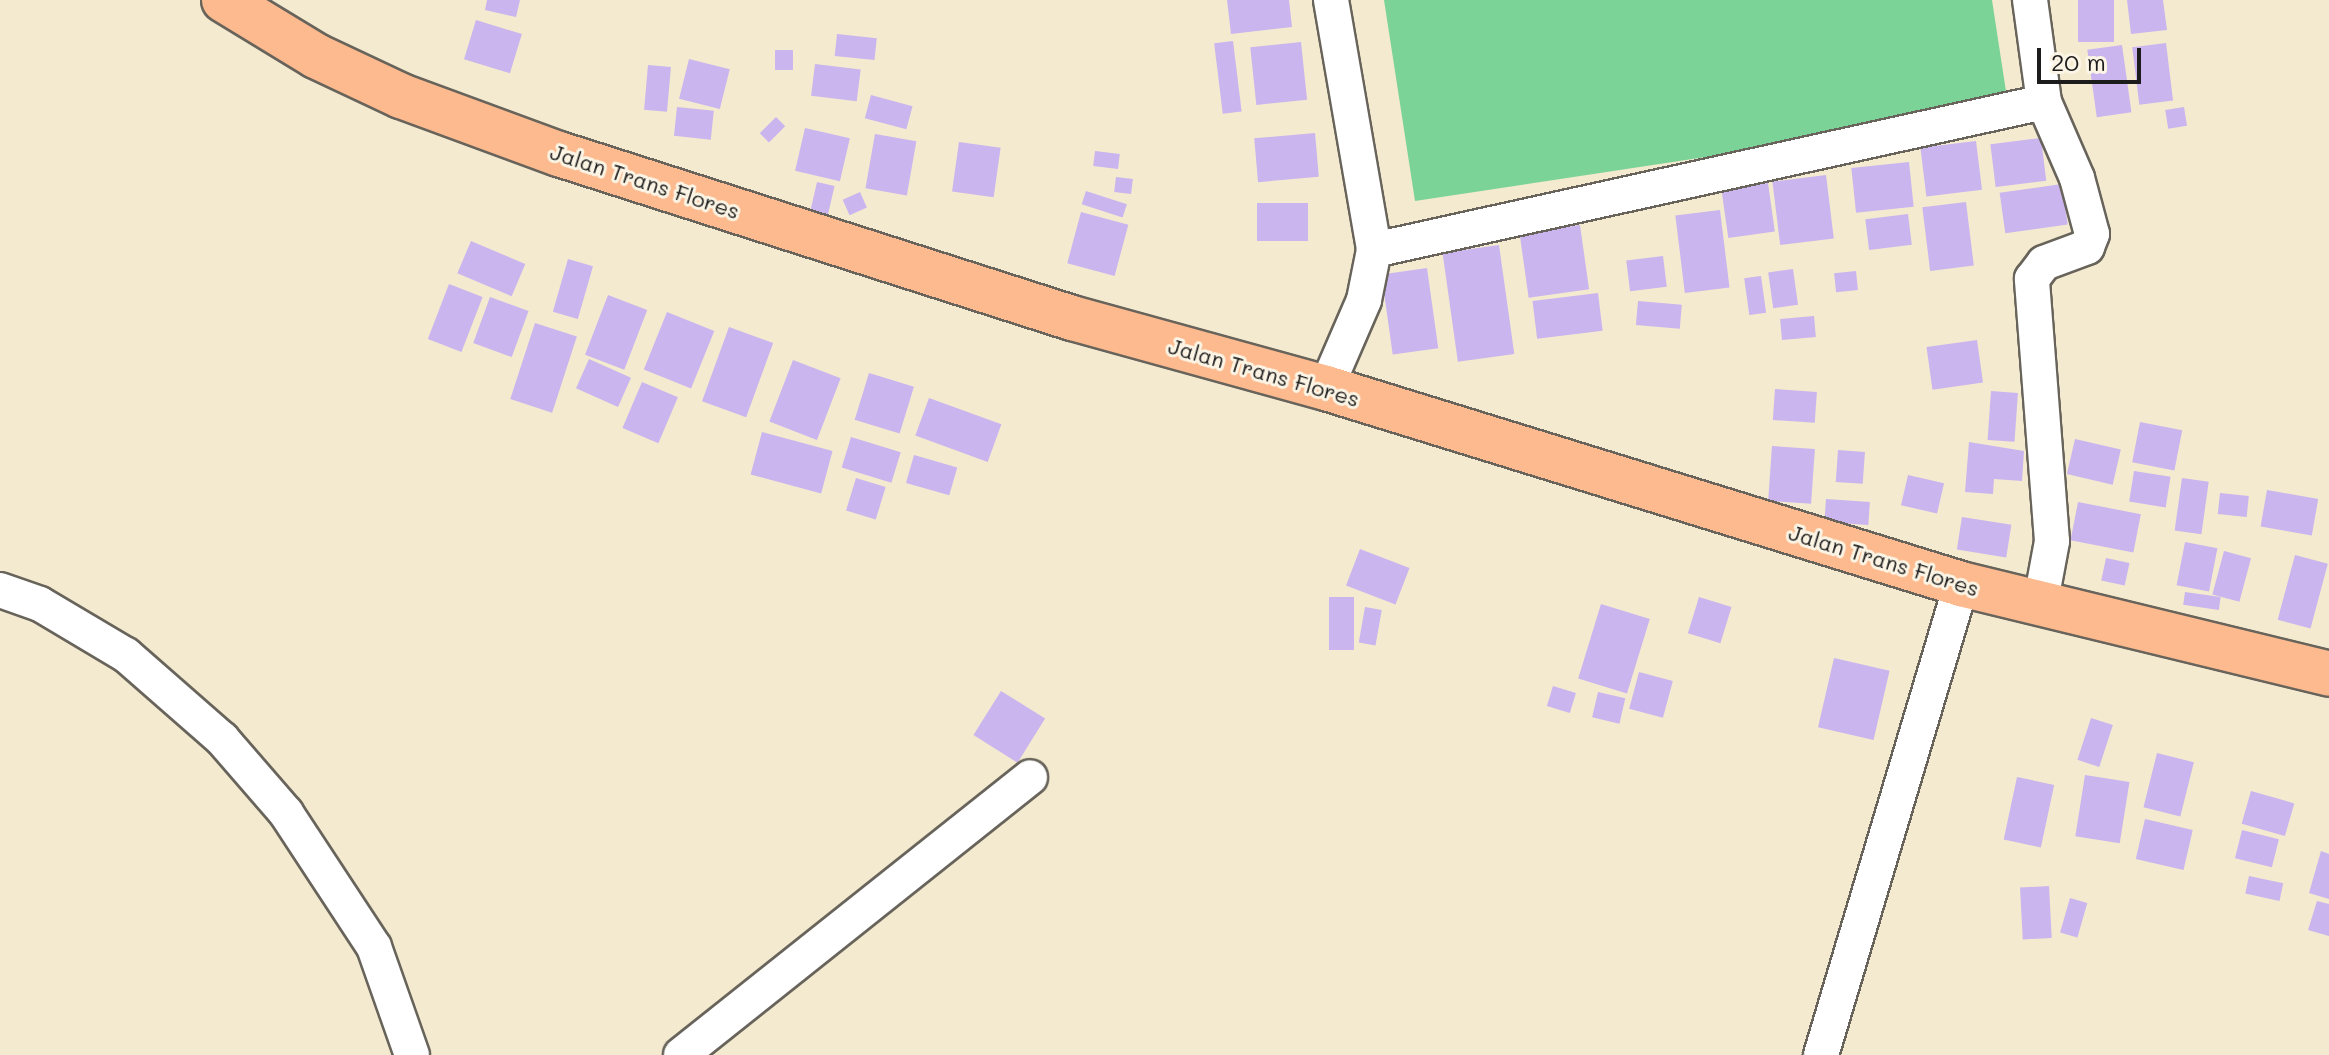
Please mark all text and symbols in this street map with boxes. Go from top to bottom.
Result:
scale bar [2041,32,2145,82]
text: 20 m [2051,46,2106,77]
street label: Jalan Trans Flores [547,138,743,224]
street label: Jalan Trans Flores [1165,332,1363,412]
street label: Jalan Trans Flores [1786,519,1982,601]

